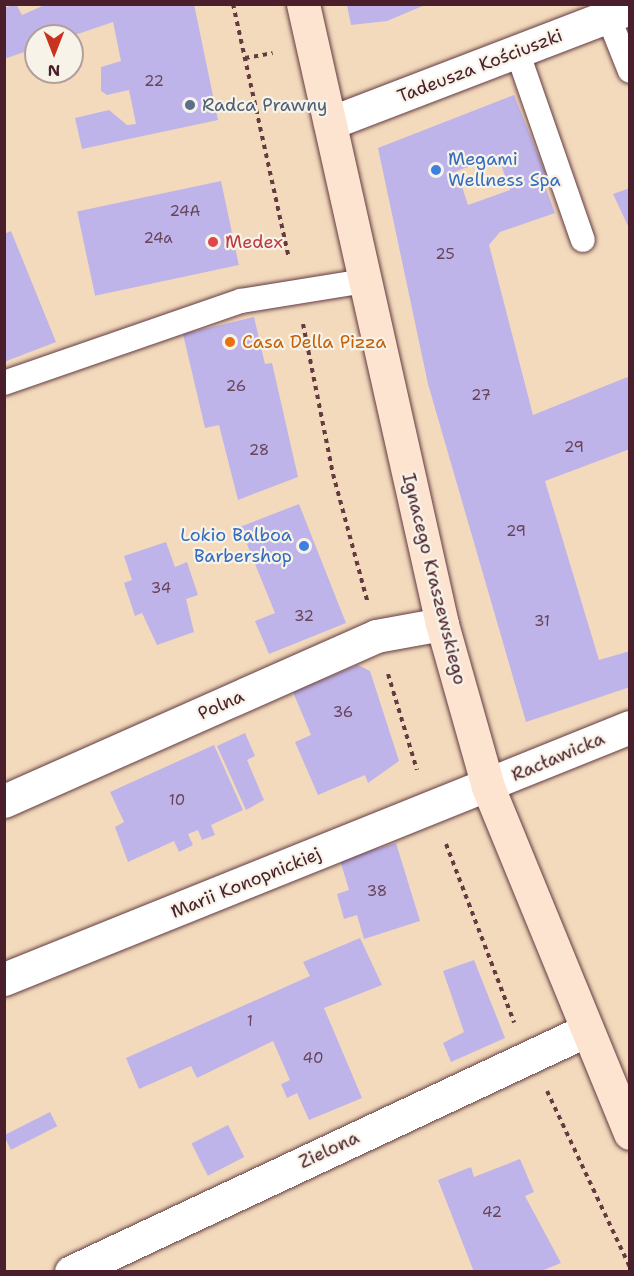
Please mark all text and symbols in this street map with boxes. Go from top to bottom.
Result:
north arrow [24,24,84,84]
street label: Tadeusza Kościuszki [394,24,566,108]
text: N [48,60,60,81]
house number: 22 [144,73,164,91]
place label: Radca Prawny [202,94,327,116]
marker: Radca Prawny [183,98,197,112]
place label: Megami Wellness Spa [448,149,561,192]
marker: Megami Wellness Spa [429,163,443,177]
house number: 24A [170,203,200,221]
house number: 24a [143,230,173,248]
place label: Medex [225,231,283,253]
marker: Medex [206,235,220,249]
house number: 25 [435,246,455,264]
place label: Casa Della Pizza [242,331,386,353]
marker: Casa Della Pizza [223,335,237,349]
house number: 26 [226,378,246,396]
house number: 27 [471,387,491,405]
house number: 29 [564,439,584,457]
house number: 28 [249,442,269,460]
street label: Ignacego Kraszewskiego [397,471,471,687]
house number: 29 [506,523,526,541]
place label: Lokio Balboa Barbershop [180,525,292,568]
marker: Lokio Balboa Barbershop [297,539,311,553]
house number: 34 [151,580,171,598]
house number: 32 [294,608,314,626]
house number: 31 [534,613,550,631]
street label: Polna [195,685,247,725]
house number: 36 [333,704,353,722]
street label: Racławicka [508,728,608,786]
house number: 10 [169,792,185,810]
street label: Marii Konopnickiej [168,843,324,923]
house number: 38 [367,883,387,901]
house number: 1 [247,1013,253,1031]
house number: 40 [303,1050,323,1068]
street label: Zielona [295,1127,363,1173]
house number: 42 [482,1204,502,1222]

